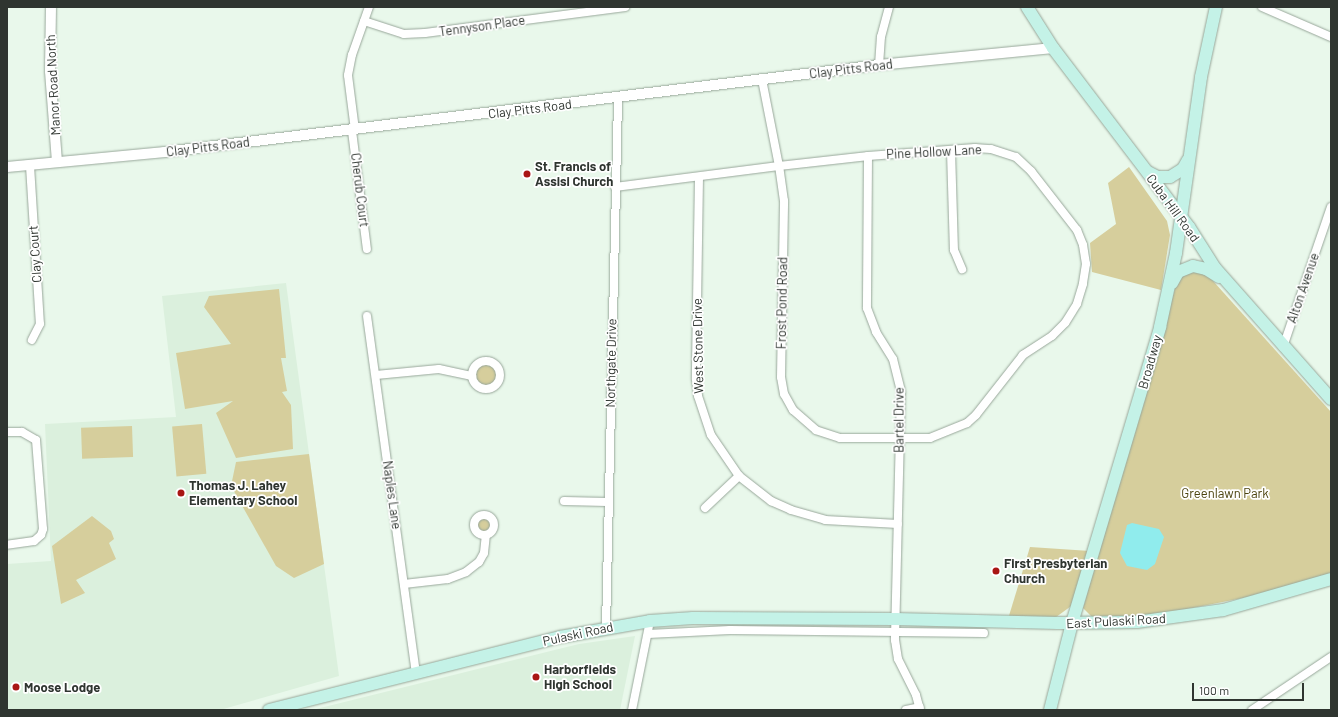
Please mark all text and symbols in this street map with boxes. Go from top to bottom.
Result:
street label: Tennyson Place [438,12,526,40]
street label: Manor Road North [43,34,63,136]
street label: Clay Pitts Road [808,56,894,82]
street label: Clay Pitts Road [487,96,573,122]
street label: Clay Pitts Road [165,134,251,160]
street label: Pine Hollow Lane [886,142,982,162]
street label: Cherub Court [348,152,372,228]
place label: St. Francis of Assisi Church [535,159,613,190]
marker: St. Francis of Assisi Church [522,169,532,179]
street label: Cuba Hill Road [1143,171,1203,245]
street label: Clay Court [25,225,45,283]
street label: Alton Avenue [1284,251,1322,325]
street label: Frost Pond Road [773,257,791,349]
street label: West Stone Drive [689,298,707,394]
street label: Northgate Drive [602,318,620,408]
street label: Broadway [1135,333,1165,391]
street label: Bartel Drive [891,387,907,453]
street label: Naples Lane [379,460,405,530]
place label: Thomas J. Lahey Elementary School [189,478,297,509]
park label: Greenlawn Park [1181,485,1269,501]
marker: Thomas J. Lahey Elementary School [176,488,186,498]
place label: First Presbyterian Church [1004,556,1107,587]
marker: First Presbyterian Church [991,566,1001,576]
street label: East Pulaski Road [1066,611,1166,631]
street label: Pulaski Road [541,619,615,649]
place label: Harborfields High School [544,662,616,693]
marker: Harborfields High School [531,672,541,682]
scale bar [1194,675,1306,701]
place label: Moose Lodge [24,679,100,695]
marker: Moose Lodge [11,682,21,692]
text: 100 m [1199,683,1229,697]

